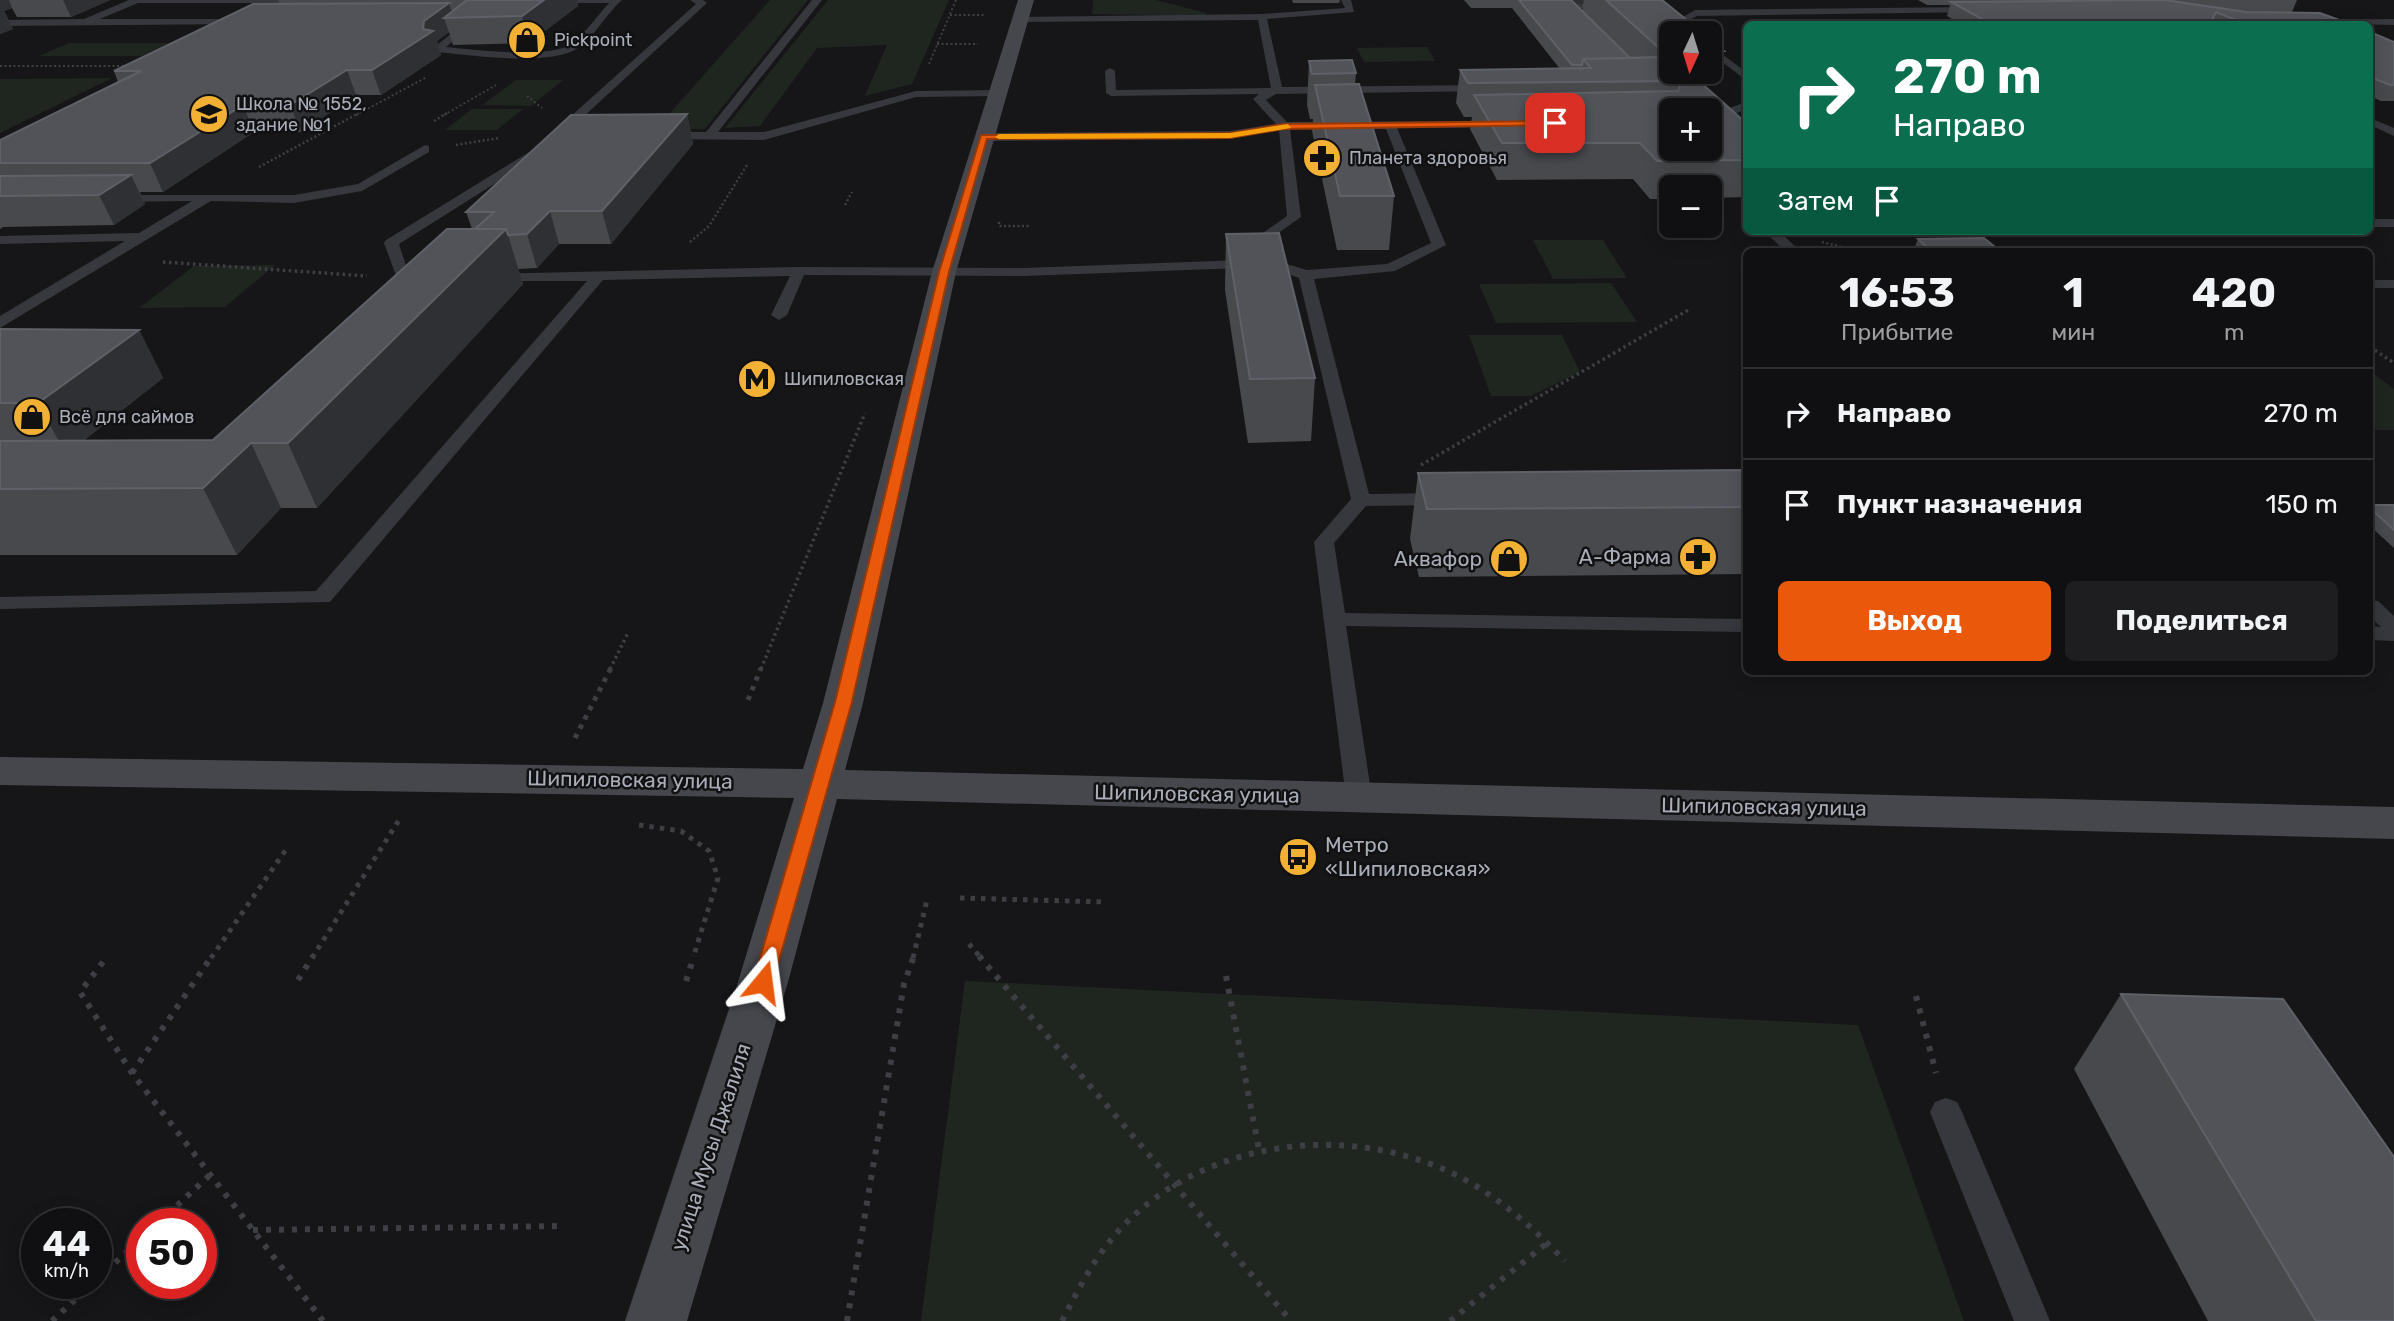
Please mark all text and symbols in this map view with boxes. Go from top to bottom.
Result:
shop icon: Pickpoint [506,19,548,61]
north arrow [1659,21,1722,84]
map controls [1659,21,1722,238]
place label: Pickpoint [554,29,632,51]
text: 270 m [1893,47,2042,105]
icon: right [1778,49,1869,140]
school or university icon: Школа № 1552, здание №1 [188,93,230,135]
place label: Школа № 1552, здание №1 [236,93,367,136]
pin [1525,93,1585,153]
button: + [1659,98,1722,161]
icon: arrive [1536,104,1574,142]
text: Направо [1893,106,2026,144]
pharmacy icon: Планета здоровья [1301,137,1343,179]
place label: Планета здоровья [1349,147,1507,169]
button: − [1659,175,1722,238]
icon: arrive [1868,182,1906,220]
text: Затем [1778,186,1854,217]
text: 16:53 [1840,268,1955,318]
text: 1 [2063,268,2084,318]
text: 420 [2192,268,2276,318]
text: Прибытие [1841,318,1953,346]
text: мин [2052,318,2095,346]
text: m [2224,318,2244,346]
metro station icon: Шипиловская [736,358,778,400]
place label: Шипиловская [784,368,904,390]
icon: right [1778,395,1816,433]
shop icon: Всё для саймов [11,396,53,438]
text: Направо [1837,398,1951,429]
text: 270 m [2263,398,2338,429]
place label: Всё для саймов [59,406,194,428]
icon: arrive [1778,486,1816,524]
text: Пункт назначения [1837,489,2082,520]
text: 150 m [2265,489,2338,520]
pharmacy icon: А-Фарма [1677,536,1719,578]
shop icon: Аквафор [1488,538,1530,580]
place label: А-Фарма [1579,544,1671,569]
place label: Аквафор [1394,546,1482,571]
button: Выход [1778,581,2051,661]
button: Поделиться [2065,581,2338,661]
street label: Шипиловская улица [527,765,733,794]
street label: Шипиловская улица [1094,779,1300,808]
street label: Шипиловская улица [1661,792,1867,821]
place label: Метро «Шипиловская» [1325,832,1491,881]
bus stop icon: Метро «Шипиловская» [1277,836,1319,878]
position arrow [726,945,800,1019]
street label: улица Мусы Джалиля [665,1040,756,1254]
speed limit sign: 50 [126,1208,217,1299]
text: 44 [43,1223,90,1265]
text: km/h [44,1260,89,1282]

